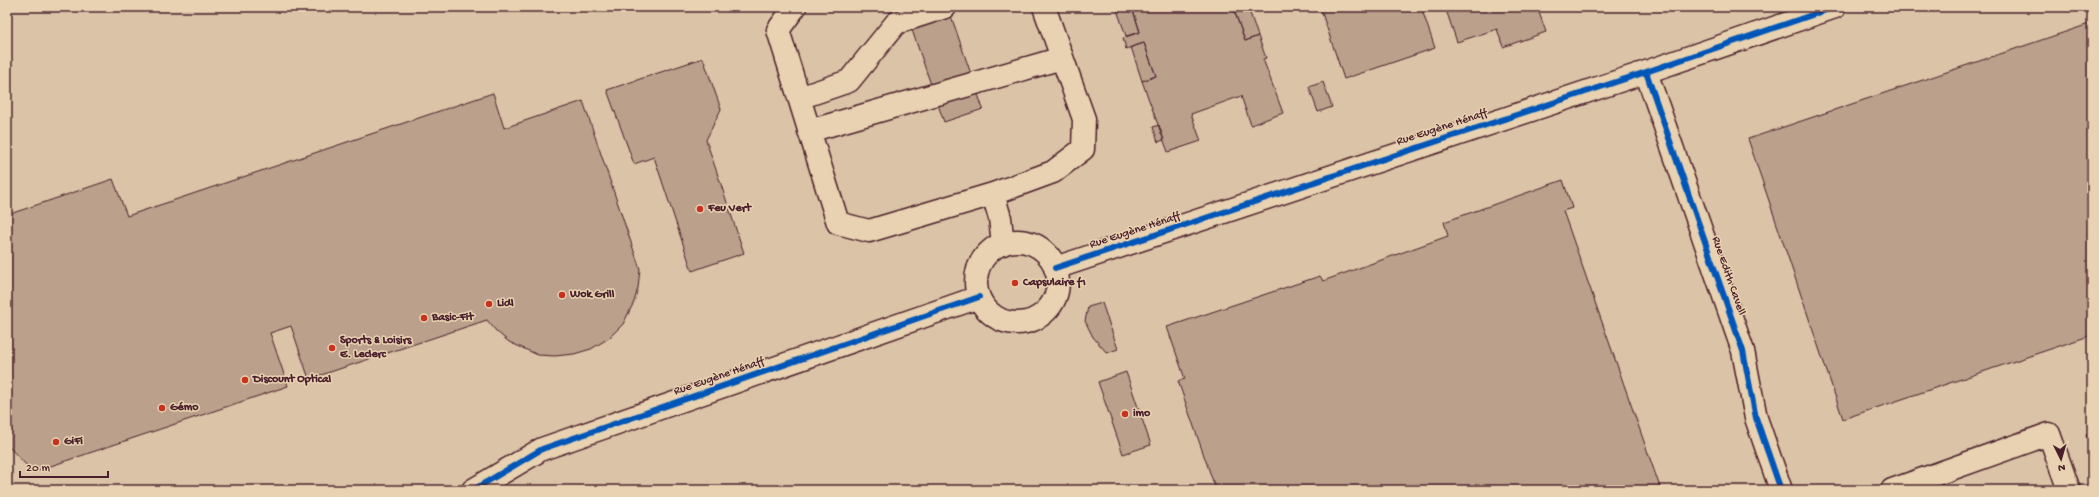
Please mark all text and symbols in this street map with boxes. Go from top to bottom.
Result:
street label: Rue Eugène Hénaff [1395,106,1490,149]
place label: Feu Vert [707,202,752,216]
marker: Feu Vert [695,204,705,214]
street label: Rue Eugène Hénaff [1088,209,1183,252]
street label: Rue Edith Cavell [1708,235,1748,317]
place label: Capsulaire f1 [1022,276,1086,290]
marker: Capsulaire f1 [1010,278,1020,288]
place label: Wok Grill [569,288,615,302]
marker: Wok Grill [557,290,567,300]
place label: Lidl [497,297,514,311]
marker: Lidl [484,299,494,309]
place label: Basic-Fit [431,311,474,325]
marker: Basic-Fit [419,313,429,323]
place label: Sports & Loisirs E. Leclerc [339,334,412,362]
marker: Sports & Loisirs E. Leclerc [327,343,337,353]
street label: Rue Eugène Hénaff [672,355,767,399]
place label: Discount Optical [252,373,332,387]
marker: Discount Optical [240,375,250,385]
place label: Gémo [170,401,199,415]
marker: Gémo [157,403,167,413]
place label: imo [1133,407,1151,421]
marker: imo [1120,409,1130,419]
place label: GiFi [64,435,83,449]
marker: GiFi [51,437,61,447]
north arrow [2041,439,2081,479]
scale bar [20,453,108,479]
text: N [2058,461,2066,473]
text: 20 m [26,462,51,476]

